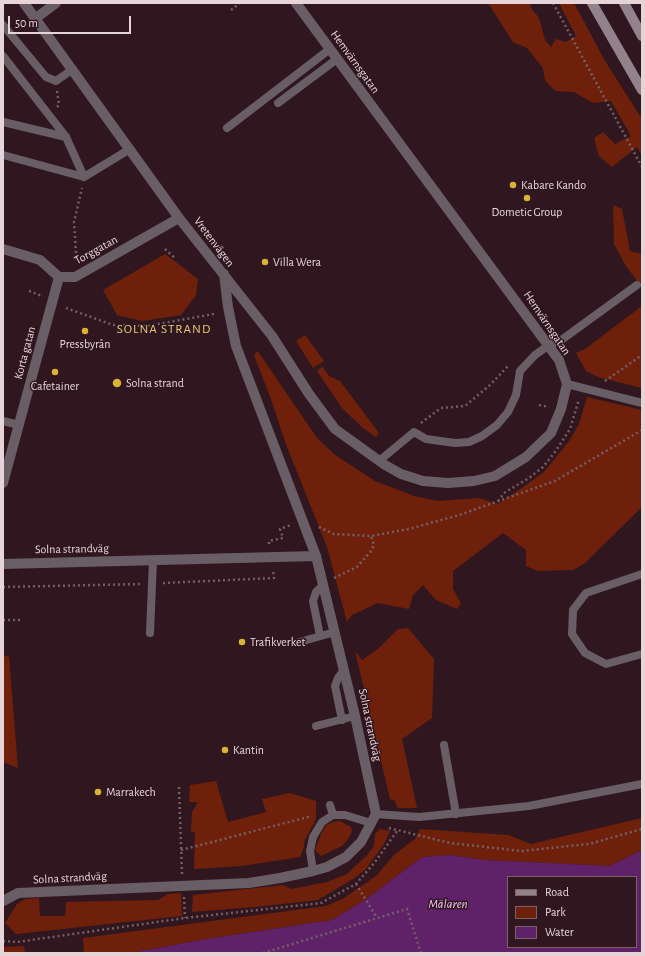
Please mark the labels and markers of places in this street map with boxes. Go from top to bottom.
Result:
place label: Kabare Kando [521,178,586,192]
marker: Kabare Kando [508,180,518,190]
marker: Dometic Group [522,193,532,203]
place label: Dometic Group [492,205,562,219]
place label: Villa Wera [273,255,321,269]
marker: Villa Wera [260,257,270,267]
marker: Pressbyrån [80,326,90,336]
place label: Pressbyrån [60,337,110,351]
marker: Cafetainer [50,367,60,377]
place label: Solna strand [126,376,184,390]
marker: Solna strand [111,377,123,389]
place label: Cafetainer [31,379,79,393]
place label: Trafikverket [250,635,305,649]
marker: Trafikverket [237,637,247,647]
place label: Kantin [233,743,264,757]
marker: Kantin [220,745,230,755]
place label: Marrakech [106,785,156,799]
marker: Marrakech [93,787,103,797]

